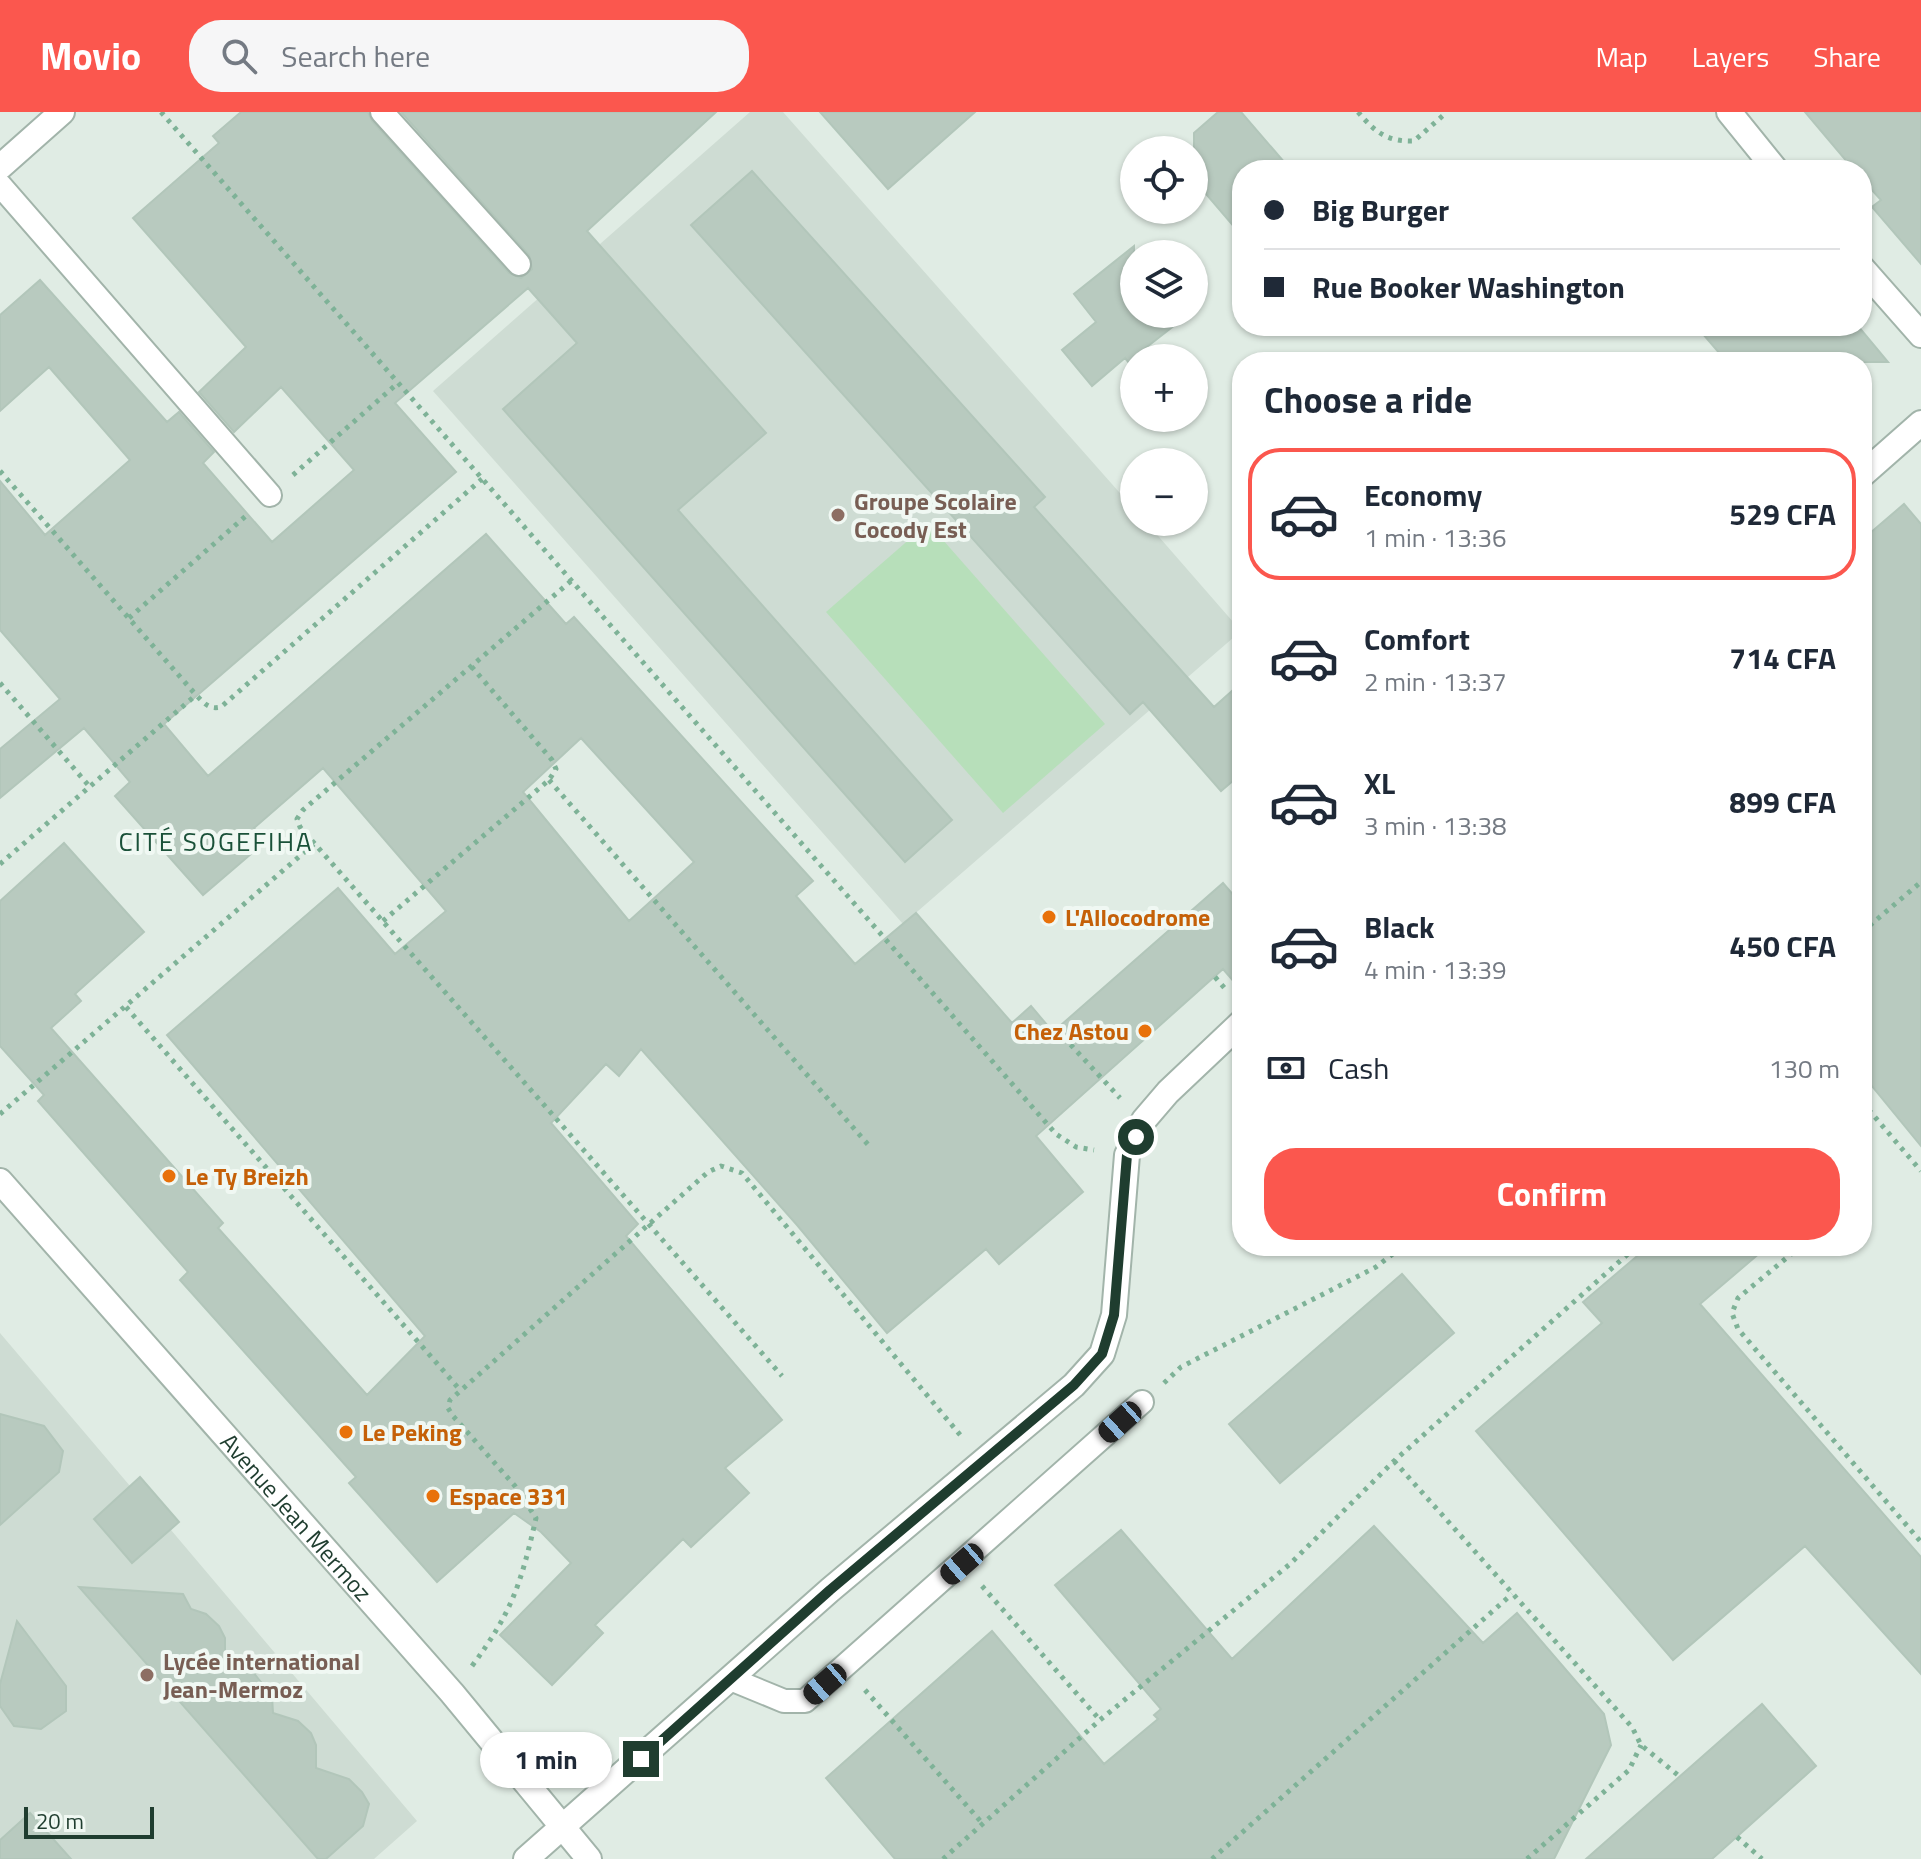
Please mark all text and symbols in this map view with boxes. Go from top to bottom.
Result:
search box [189,20,749,92]
text: Movio [40,27,141,85]
text: Search here [281,33,430,79]
icon: search [217,34,261,78]
text: Map [1595,35,1648,78]
text: Layers [1692,35,1769,78]
text: Share [1813,35,1881,78]
map controls [1120,136,1208,536]
button: locate [1120,136,1208,224]
text: Big Burger [1312,187,1449,233]
button: layers [1120,240,1208,328]
text: Rue Booker Washington [1312,264,1625,310]
button: + [1120,344,1208,432]
text: Choose a ride [1264,372,1472,427]
button: − [1120,448,1208,536]
text: Economy [1364,472,1482,518]
icon: car [1268,478,1340,550]
place label: Groupe Scolaire Cocody Est [854,483,1017,547]
text: 529 CFA [1729,491,1836,537]
marker: Groupe Scolaire Cocody Est [829,506,847,524]
text: 1 min · 13:36 [1364,518,1507,557]
text: Comfort [1364,616,1470,662]
icon: car [1268,622,1340,694]
text: 714 CFA [1729,635,1836,681]
text: 2 min · 13:37 [1364,662,1507,701]
text: XL [1364,760,1395,806]
icon: car [1268,766,1340,838]
text: 899 CFA [1729,779,1836,825]
text: 3 min · 13:38 [1364,806,1507,845]
district label: CITÉ SOGEFIHA [118,822,314,861]
place label: L'Allocodrome [1065,899,1210,935]
text: Black [1364,904,1435,950]
marker: L'Allocodrome [1040,908,1058,926]
icon: car [1268,910,1340,982]
text: 450 CFA [1729,923,1836,969]
text: 4 min · 13:39 [1364,950,1507,989]
place label: Chez Astou [1014,1013,1129,1049]
marker: Chez Astou [1136,1022,1154,1040]
text: Cash [1328,1045,1389,1091]
icon: cash [1264,1046,1308,1090]
text: 130 m [1769,1049,1840,1088]
route start [1118,1119,1154,1155]
button: Confirm [1264,1148,1840,1240]
place label: Le Ty Breizh [185,1158,309,1194]
marker: Le Ty Breizh [160,1167,178,1185]
car [1094,1397,1146,1447]
place label: Le Peking [362,1414,462,1450]
marker: Le Peking [337,1423,355,1441]
street label: Avenue Jean Mermoz [212,1425,381,1609]
place label: Espace 331 [449,1478,567,1514]
marker: Espace 331 [424,1487,442,1505]
car [936,1539,988,1589]
place label: Lycée international Jean-Mermoz [163,1643,360,1707]
car [799,1659,851,1709]
marker: Lycée international Jean-Mermoz [138,1666,156,1684]
callout: 1 min [481,1731,613,1787]
text: 1 min [514,1740,578,1779]
route end [623,1741,659,1777]
scale bar [24,1803,154,1839]
text: 20 m [36,1804,84,1838]

